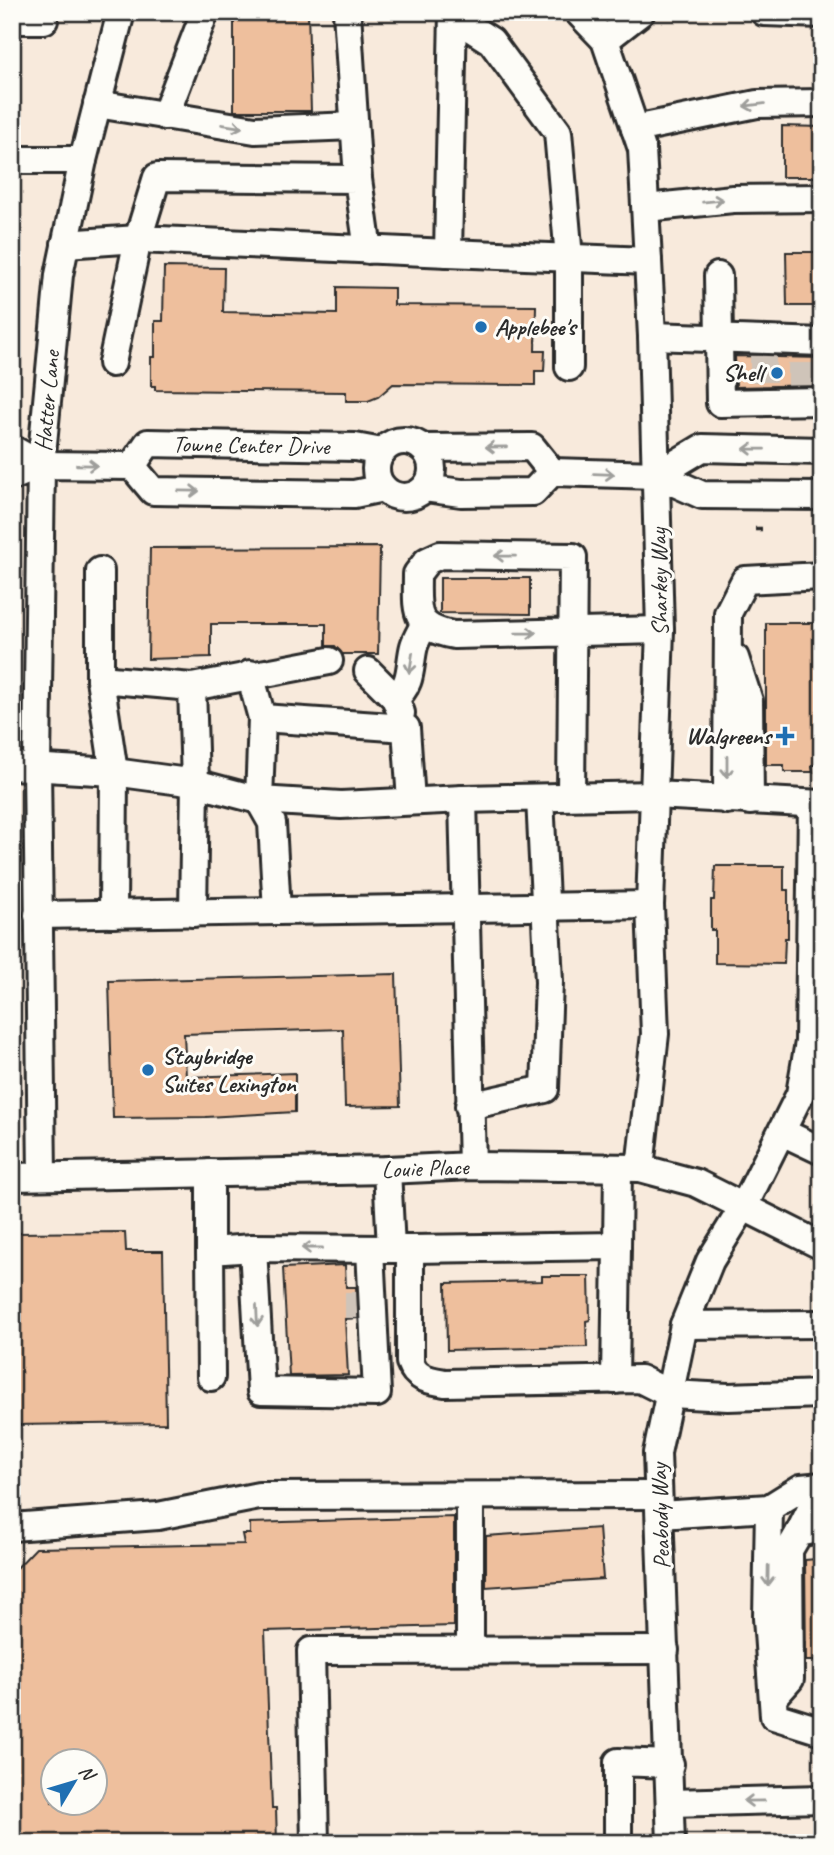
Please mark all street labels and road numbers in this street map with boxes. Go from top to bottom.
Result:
street label: Hatter Lane [28,347,67,453]
street label: Towne Center Drive [172,429,332,461]
street label: Sharkey Way [643,526,675,636]
street label: Louie Place [381,1151,471,1185]
street label: Peabody Way [643,1461,677,1569]

